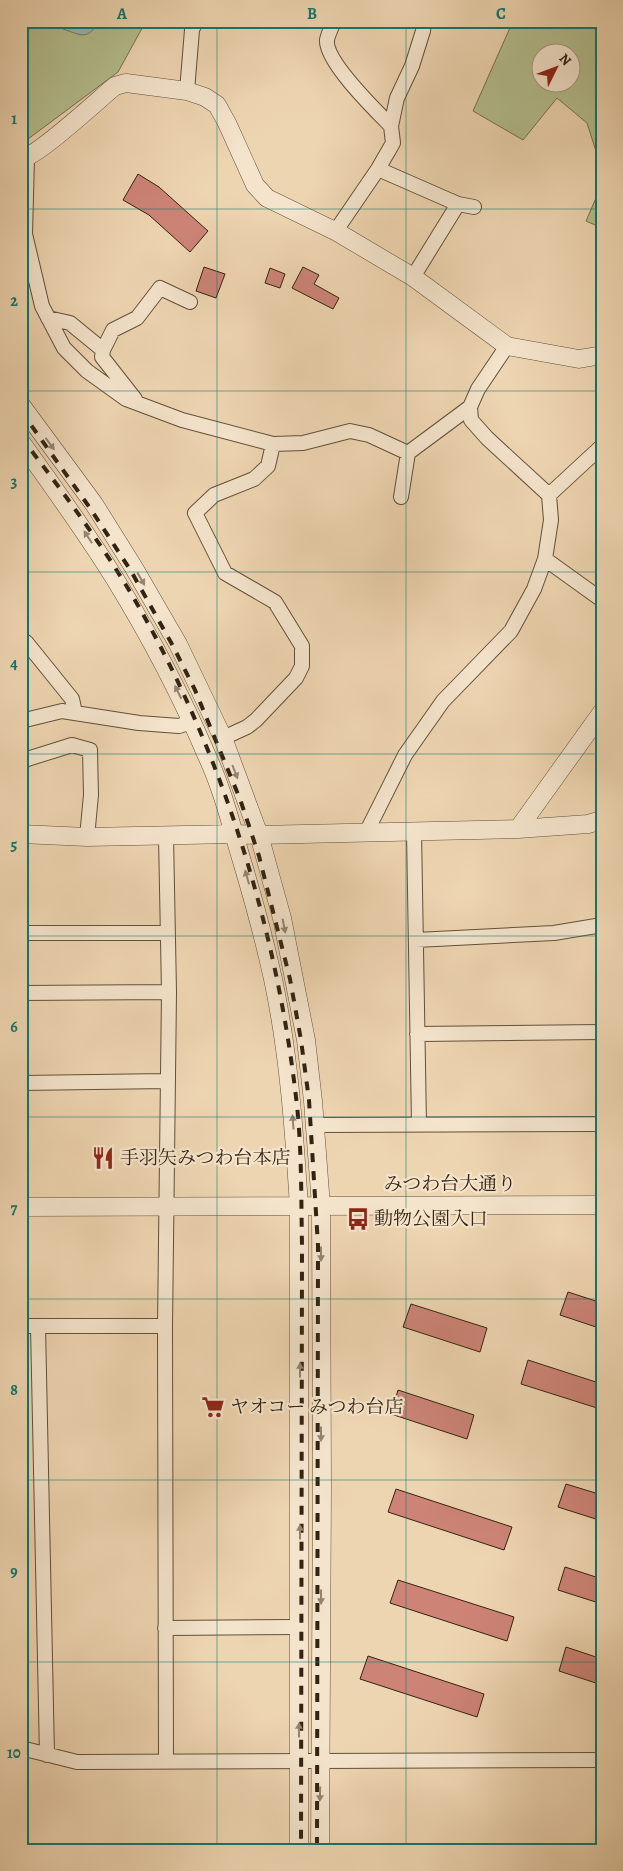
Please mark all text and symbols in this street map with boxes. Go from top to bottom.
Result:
text: A [116,3,128,25]
text: B [307,3,317,25]
text: C [496,3,506,25]
north arrow [530,42,580,92]
text: N [555,49,576,70]
text: 1 [11,108,17,130]
text: 2 [10,290,18,312]
one-way arrow [45,437,55,451]
text: 3 [11,471,18,493]
one-way arrow [83,530,92,543]
one-way arrow [136,572,145,586]
text: 4 [10,653,18,675]
one-way arrow [174,685,182,699]
one-way arrow [232,764,239,779]
text: 5 [11,834,18,856]
one-way arrow [242,869,250,884]
one-way arrow [280,919,288,934]
text: 6 [10,1016,18,1038]
one-way arrow [289,1114,297,1130]
restaurant icon: 手羽矢みつわ台本店 [90,1145,116,1171]
place label: 手羽矢みつわ台本店 [120,1145,291,1171]
street label: みつわ台大通り [384,1171,516,1197]
text: 7 [11,1198,18,1220]
bus stop icon: 動物公園入口 [345,1206,371,1232]
place label: 動物公園入口 [374,1206,488,1232]
one-way arrow [317,1247,325,1263]
one-way arrow [296,1361,304,1377]
text: 8 [10,1379,18,1401]
supermarket icon: ヤオコー みつわ台店 [200,1394,226,1420]
place label: ヤオコー みつわ台店 [230,1394,404,1420]
one-way arrow [317,1427,325,1443]
one-way arrow [296,1524,304,1540]
text: 9 [10,1561,18,1583]
one-way arrow [317,1589,325,1605]
one-way arrow [295,1721,303,1737]
text: 10 [7,1742,21,1764]
one-way arrow [316,1787,324,1803]

